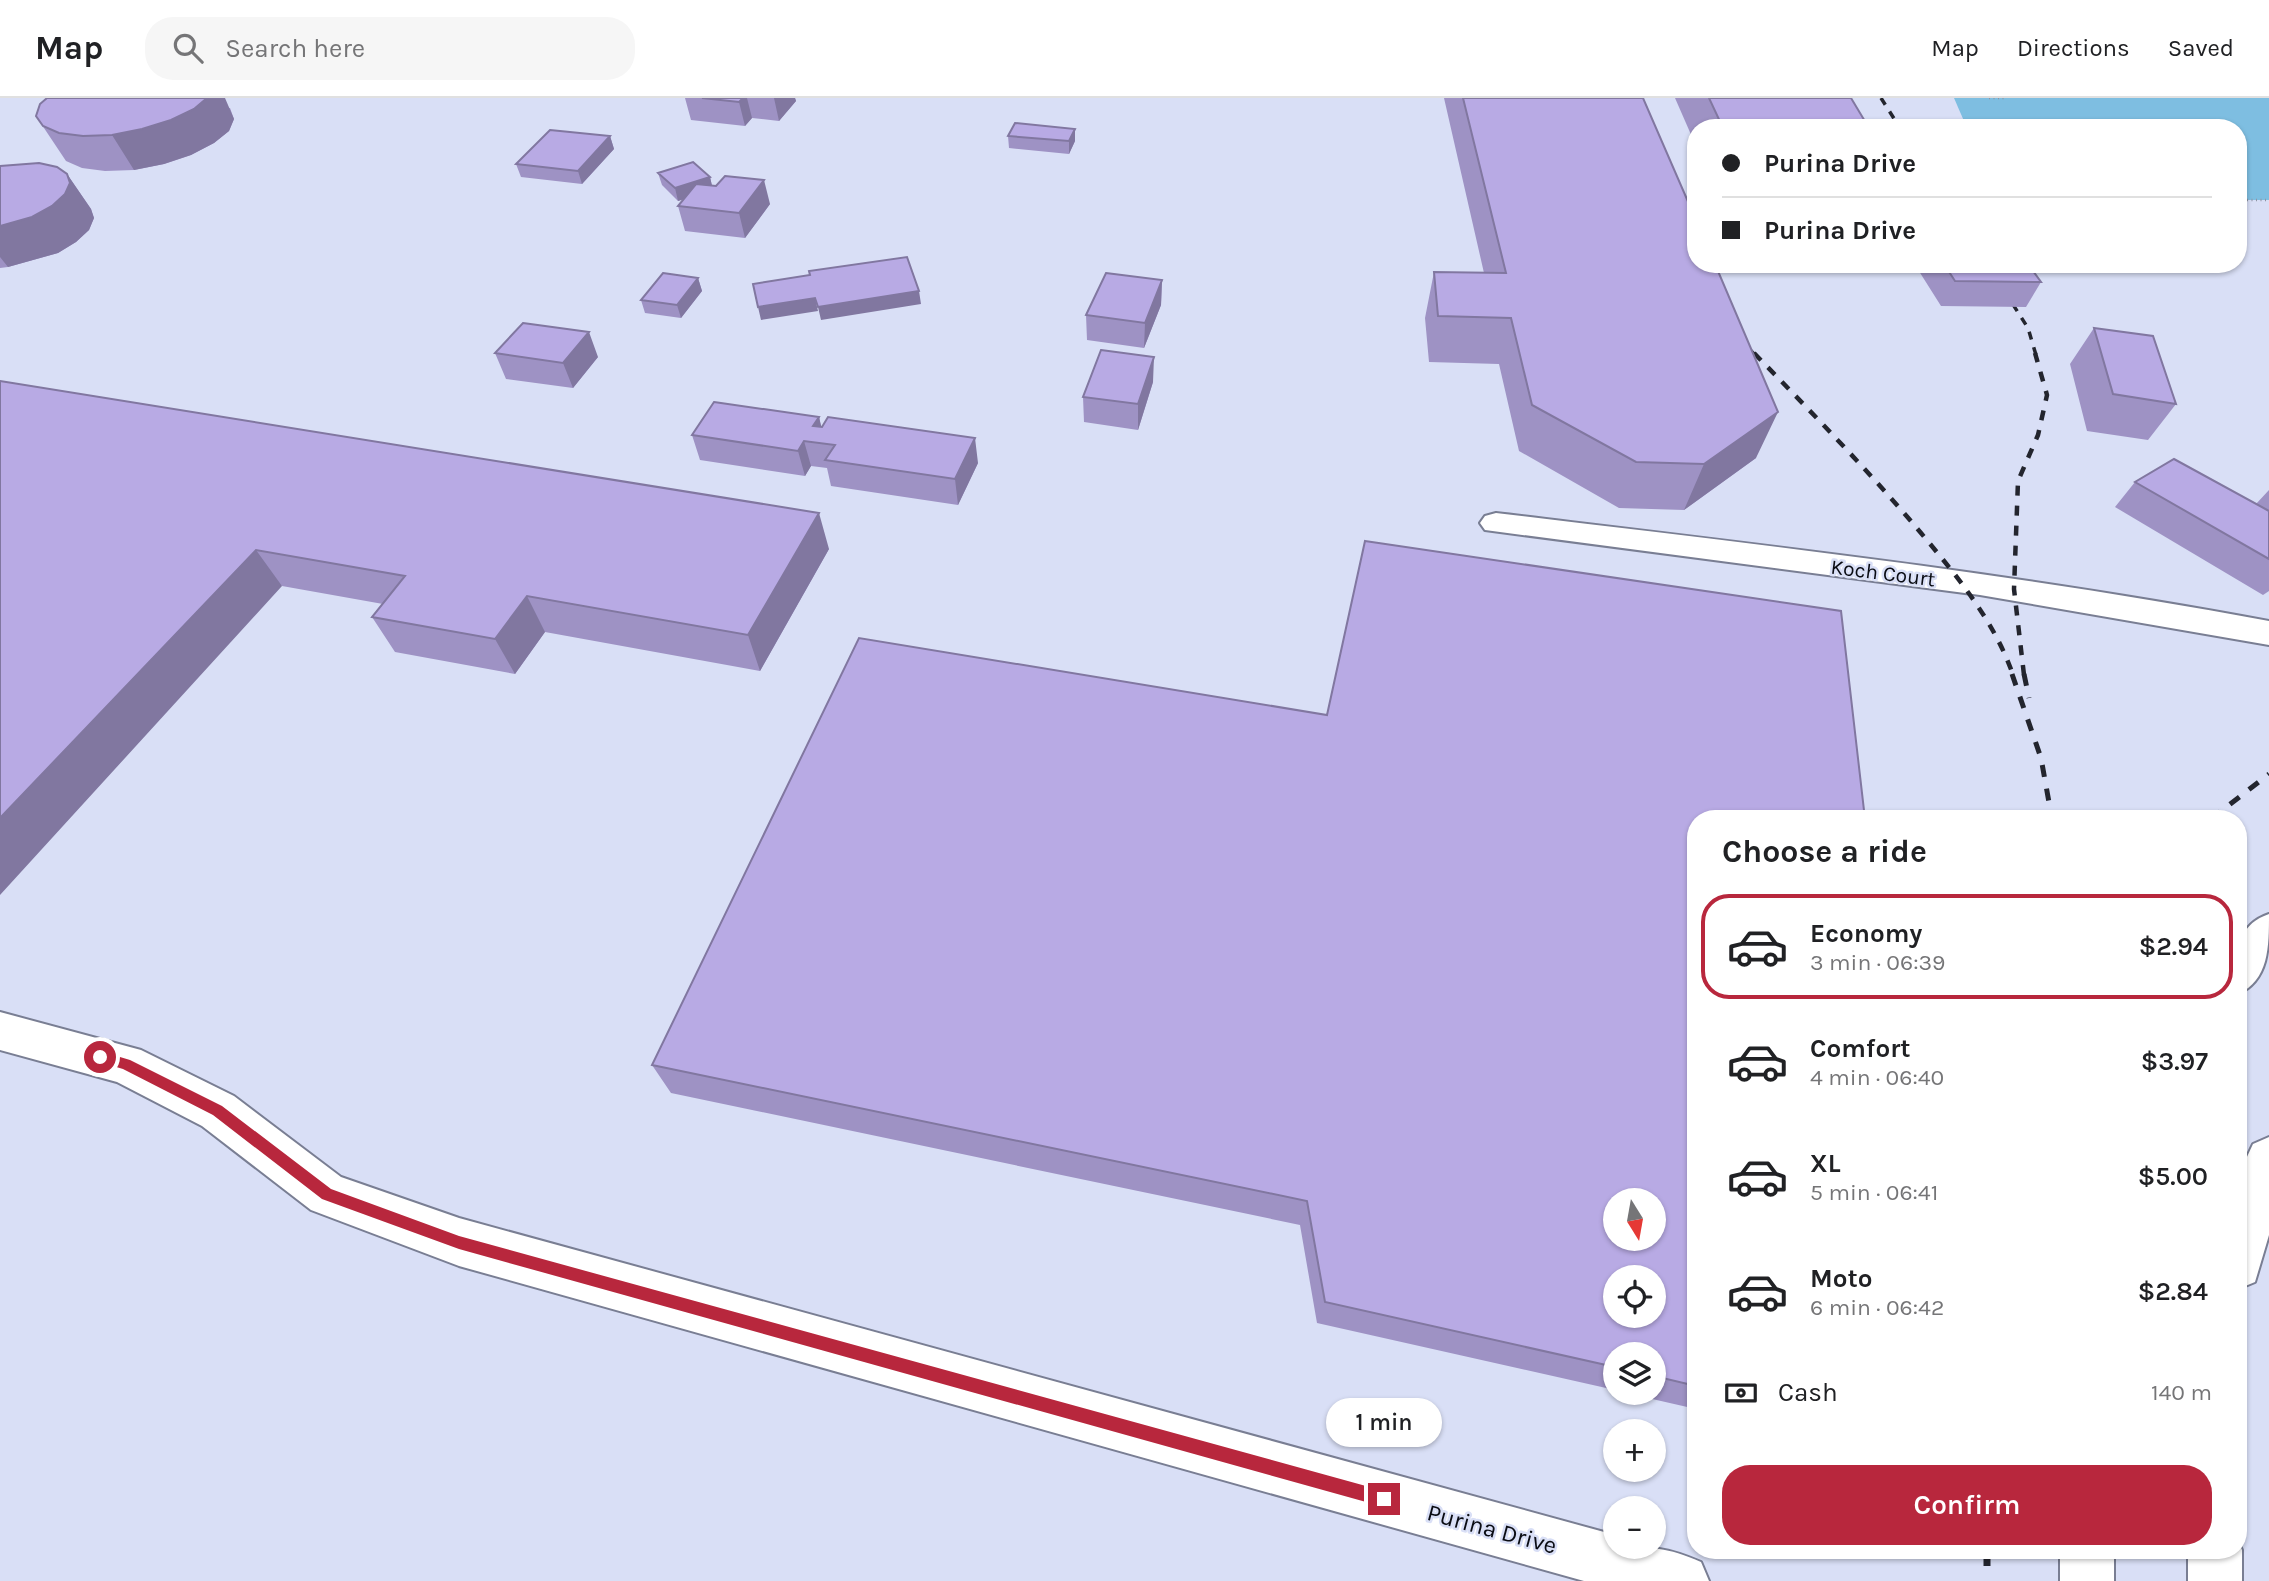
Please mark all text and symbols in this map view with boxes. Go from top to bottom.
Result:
search box [145,17,635,80]
text: Map [35,29,103,67]
icon: search [169,29,207,67]
text: Search here [225,33,365,64]
text: Map [1931,34,1979,62]
text: Directions [2017,34,2130,62]
text: Saved [2168,34,2234,62]
text: Purina Drive [1764,148,1916,179]
text: Purina Drive [1764,215,1916,246]
street label: Koch Court [1829,555,1937,591]
text: Choose a ride [1722,833,1927,870]
icon: car [1726,915,1789,978]
text: Economy [1810,918,1922,949]
text: $2.94 [2139,931,2208,962]
text: 3 min · 06:39 [1810,949,1945,976]
icon: car [1726,1030,1789,1093]
text: Comfort [1810,1033,1911,1064]
route start [84,1041,116,1073]
text: $3.97 [2141,1046,2208,1077]
text: 4 min · 06:40 [1810,1064,1944,1091]
icon: car [1726,1145,1789,1208]
text: XL [1810,1148,1841,1179]
text: $5.00 [2138,1161,2208,1192]
text: 5 min · 06:41 [1810,1179,1938,1206]
north arrow [1603,1188,1666,1251]
map controls [1603,1188,1666,1559]
icon: car [1726,1260,1789,1323]
text: Moto [1810,1263,1872,1294]
button: locate [1603,1265,1666,1328]
text: $2.84 [2138,1276,2208,1307]
text: 6 min · 06:42 [1810,1294,1944,1321]
button: layers [1603,1342,1666,1405]
icon: cash [1722,1374,1760,1412]
text: Cash [1778,1377,1838,1408]
text: 140 m [2151,1379,2212,1406]
callout: 1 min [1326,1398,1442,1446]
text: 1 min [1355,1409,1413,1436]
button: + [1603,1419,1666,1482]
button: Confirm [1722,1465,2212,1545]
route end [1368,1483,1400,1515]
button: − [1603,1496,1666,1559]
street label: Purina Drive [1424,1498,1560,1560]

